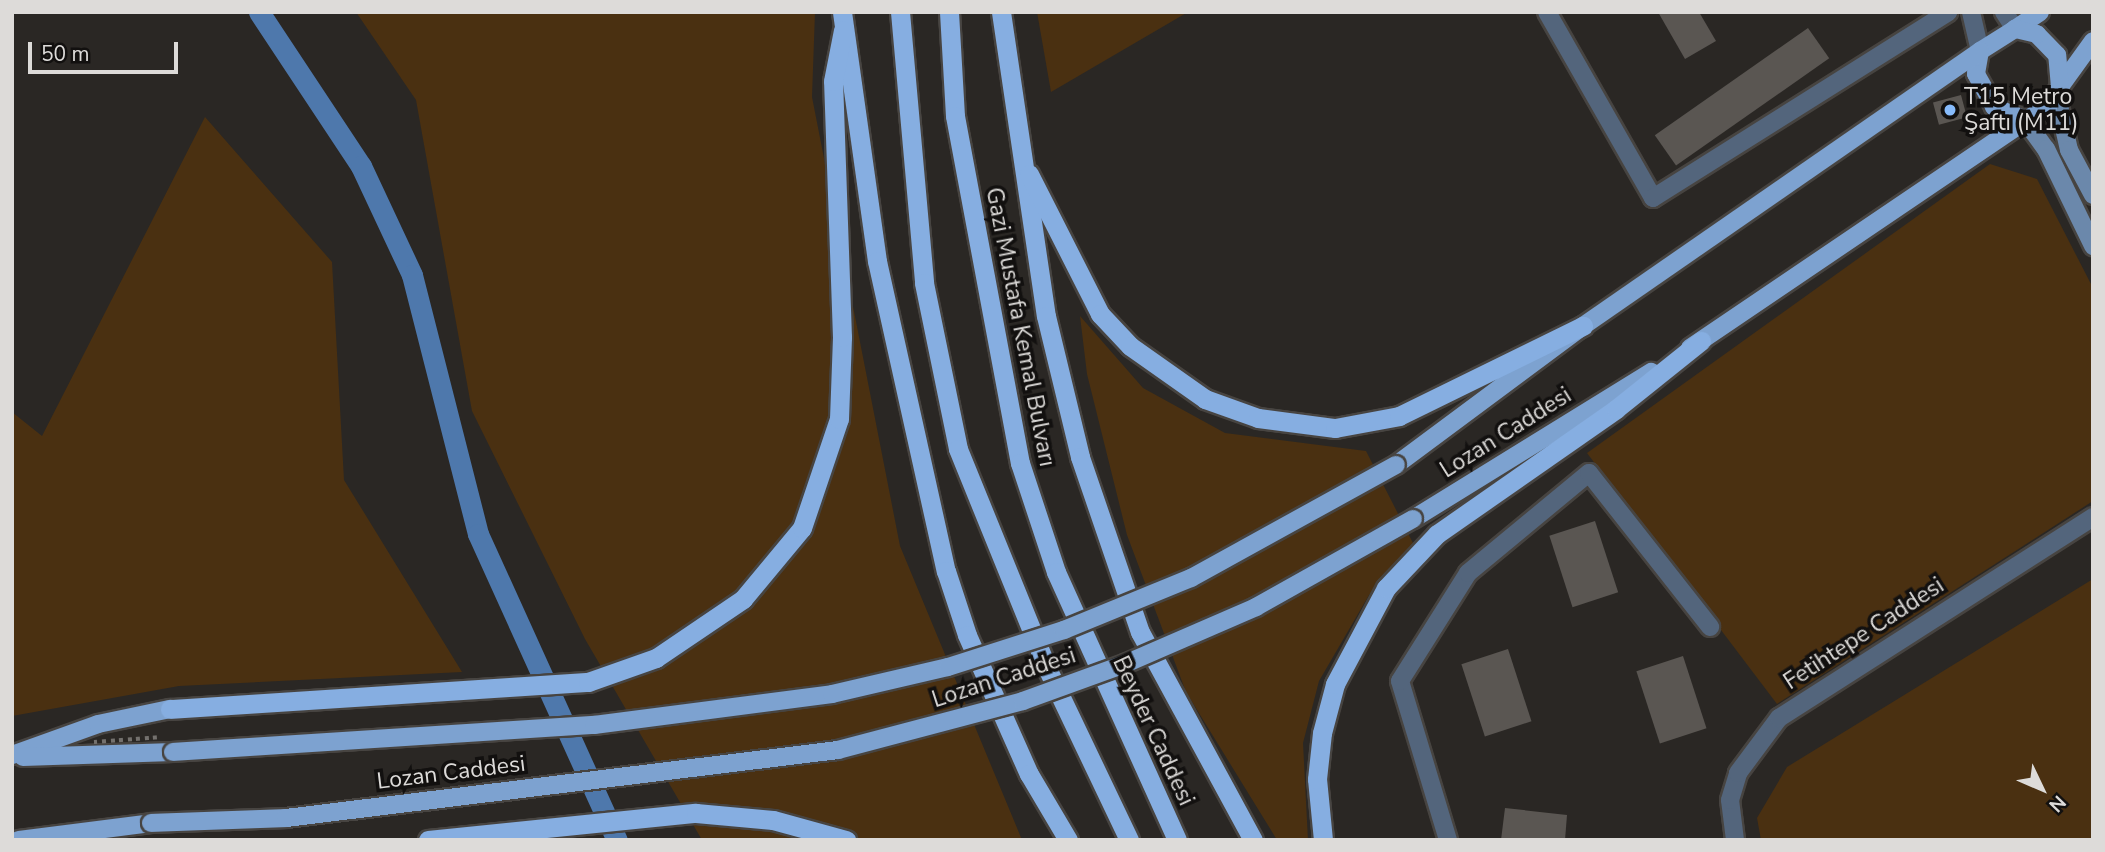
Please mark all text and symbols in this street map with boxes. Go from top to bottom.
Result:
scale bar [32,28,182,72]
text: 50 m [41,40,90,68]
place label: T15 Metro Şaftı (M11) [1964,83,2079,137]
marker: T15 Metro Şaftı (M11) [1942,102,1958,118]
street label: Gazi Mustafa Kemal Bulvarı [979,185,1061,469]
street label: Lozan Caddesi [1435,382,1577,484]
street label: Fetihtepe Caddesi [1779,572,1949,696]
street label: Lozan Caddesi [929,642,1079,714]
street label: Beyder Caddesi [1106,652,1200,810]
street label: Lozan Caddesi [375,750,527,796]
north arrow [2007,754,2077,824]
text: N [2043,789,2071,818]

